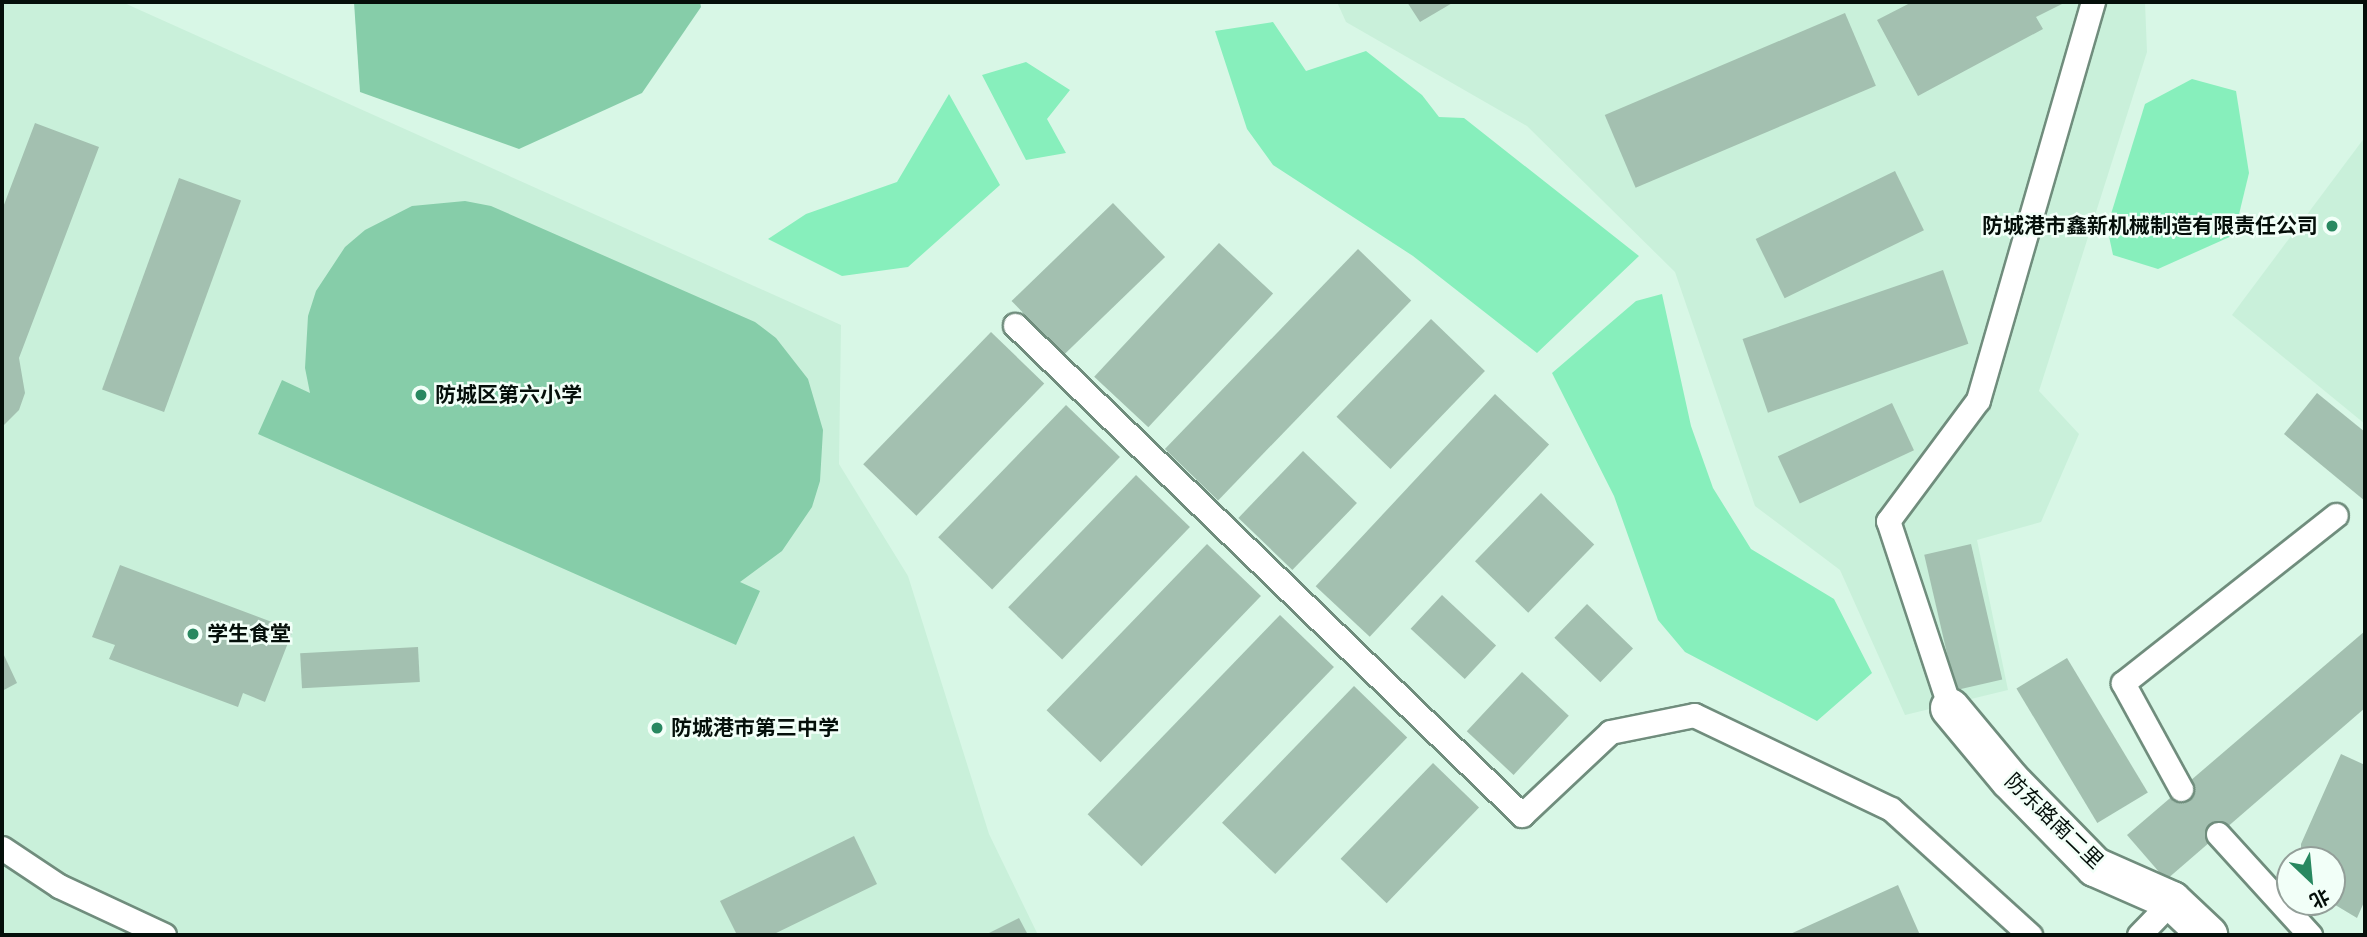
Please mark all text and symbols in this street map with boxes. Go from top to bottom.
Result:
place label: 防城港市鑫新机械制造有限责任公司 [1982,213,2318,239]
marker: 防城港市鑫新机械制造有限责任公司 [2324,218,2340,234]
place label: 防城区第六小学 [435,382,582,408]
marker: 防城区第六小学 [413,387,429,403]
place label: 学生食堂 [207,621,291,647]
marker: 学生食堂 [185,626,201,642]
place label: 防城港市第三中学 [671,715,839,741]
marker: 防城港市第三中学 [649,720,665,736]
street label: 防东路南二里 [2000,768,2108,874]
north arrow [2276,846,2346,916]
text: 北 [2306,883,2334,914]

